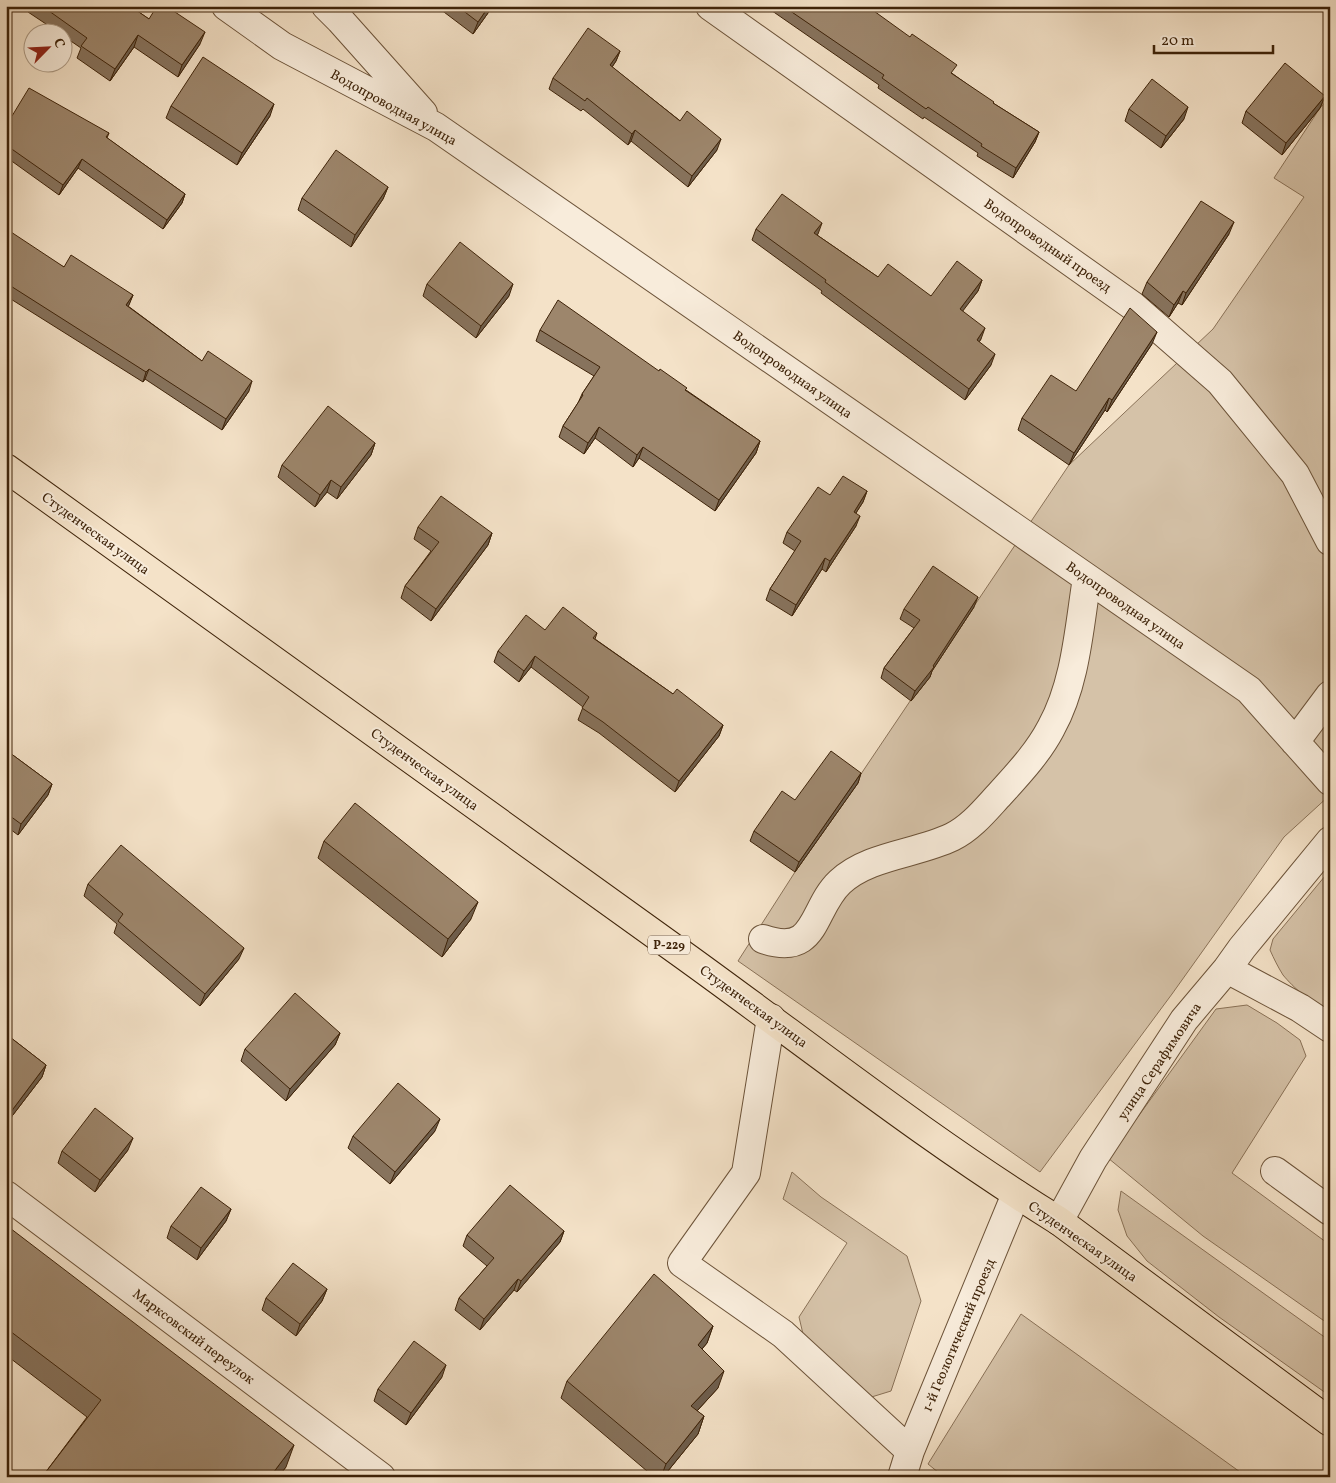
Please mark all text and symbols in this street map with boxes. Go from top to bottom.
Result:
north arrow [22,22,72,72]
scale bar [1154,22,1272,54]
text: 20 m [1161,31,1194,52]
text: С [48,35,69,51]
street label: Водопроводная улица [327,66,460,151]
street label: Водопроводный проезд [980,195,1115,298]
street label: Водопроводная улица [729,327,856,424]
street label: Студенческая улица [37,488,153,580]
street label: Водопроводная улица [1062,558,1189,655]
street label: Студенческая улица [366,724,482,816]
road number: Р-229 [648,936,690,954]
street label: Студенческая улица [695,961,811,1053]
street label: улица Серафимовича [1114,999,1207,1124]
street label: Студенческая улица [1024,1197,1141,1287]
street label: 1-й Геологический проезд [918,1256,1000,1415]
street label: Марксовский переулок [128,1285,258,1390]

